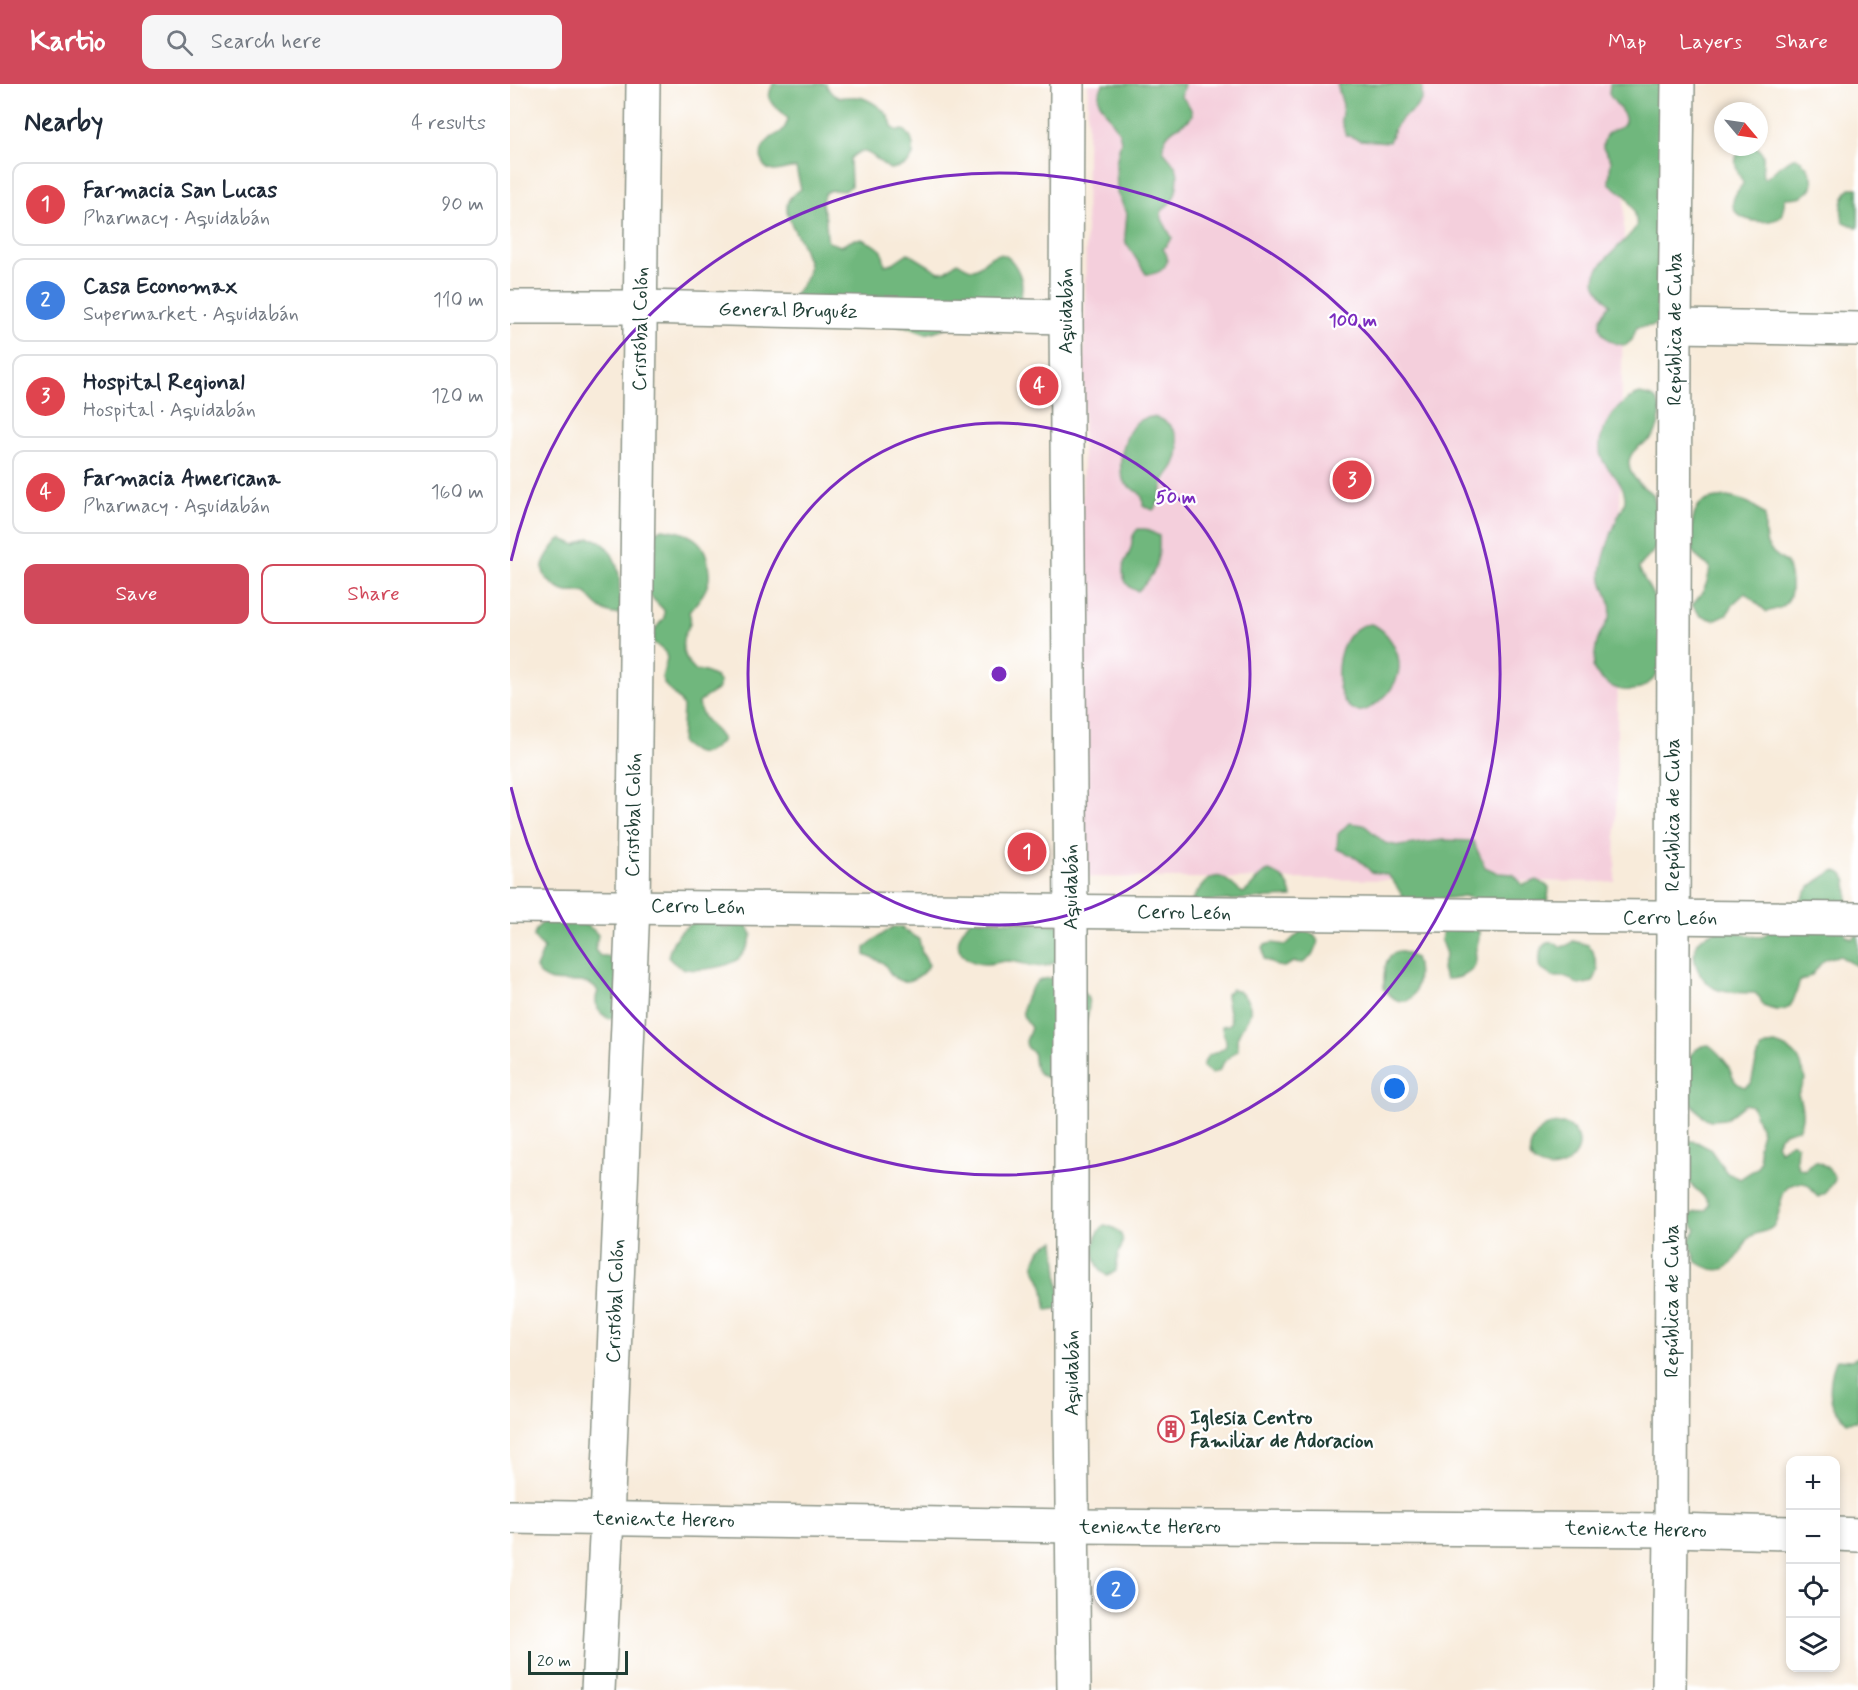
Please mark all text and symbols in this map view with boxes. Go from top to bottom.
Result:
search box [142,15,562,69]
text: Kartio [30,24,106,61]
icon: search [163,26,196,59]
text: Search here [211,28,322,56]
text: Map [1608,28,1646,56]
text: Layers [1679,28,1742,56]
text: Share [1775,28,1828,56]
north arrow [1714,102,1768,156]
text: Nearby [24,106,103,140]
text: 4 results [411,110,486,137]
text: Farmacia San Lucas [83,177,277,205]
text: 1 [41,191,50,218]
text: 90 m [441,191,484,218]
text: Pharmacy · Aquidabán [83,205,270,232]
street label: República de Cuba [1662,252,1689,406]
street label: Cristóbal Colón [626,267,656,391]
street label: Aquidabán [1053,268,1080,354]
text: Casa Economax [83,273,237,301]
text: 2 [41,287,50,314]
text: 110 m [433,287,484,314]
street label: General Bruguéz [718,296,858,326]
text: Supermarket · Aquidabán [83,301,299,328]
text: 100 m [1329,309,1377,333]
pin: 4 [1020,364,1058,408]
text: Hospital Regional [83,369,245,397]
text: 3 [41,383,50,410]
text: 120 m [431,383,484,410]
text: Hospital · Aquidabán [83,397,256,424]
pin: 3 [1332,458,1372,502]
text: Farmacia Americana [83,465,280,493]
text: 4 [40,479,51,506]
text: 160 m [431,479,484,506]
text: 50 m [1156,486,1196,510]
text: Pharmacy · Aquidabán [83,493,270,520]
button: Save [24,564,249,624]
button: Share [261,564,486,624]
centre of rings [989,664,1009,684]
street label: República de Cuba [1660,738,1687,892]
street label: Cristóbal Colón [619,753,649,877]
pin: 1 [1008,830,1046,874]
street label: Aquidabán [1058,844,1085,930]
street label: Cerro León [651,893,745,921]
street label: Cerro León [1137,899,1231,927]
street label: Cerro León [1623,905,1717,932]
your location [1380,1074,1409,1103]
street label: República de Cuba [1659,1224,1686,1378]
street label: Cristóbal Colón [600,1238,632,1364]
street label: Aquidabán [1059,1330,1086,1416]
place label: Iglesia Centro Familiar de Adoracion [1190,1405,1374,1455]
building icon: Iglesia Centro Familiar de Adoracion [1156,1414,1186,1444]
map controls [1786,1456,1840,1672]
button: + [1786,1456,1840,1510]
street label: teniente Herero [592,1505,735,1535]
button: − [1786,1510,1840,1564]
street label: teniente Herero [1078,1514,1221,1541]
street label: teniente Herero [1564,1515,1707,1545]
button: locate [1786,1564,1840,1618]
pin: 2 [1096,1568,1136,1612]
button: layers [1786,1618,1840,1672]
scale bar [528,1648,628,1676]
text: 20 m [537,1651,571,1672]

